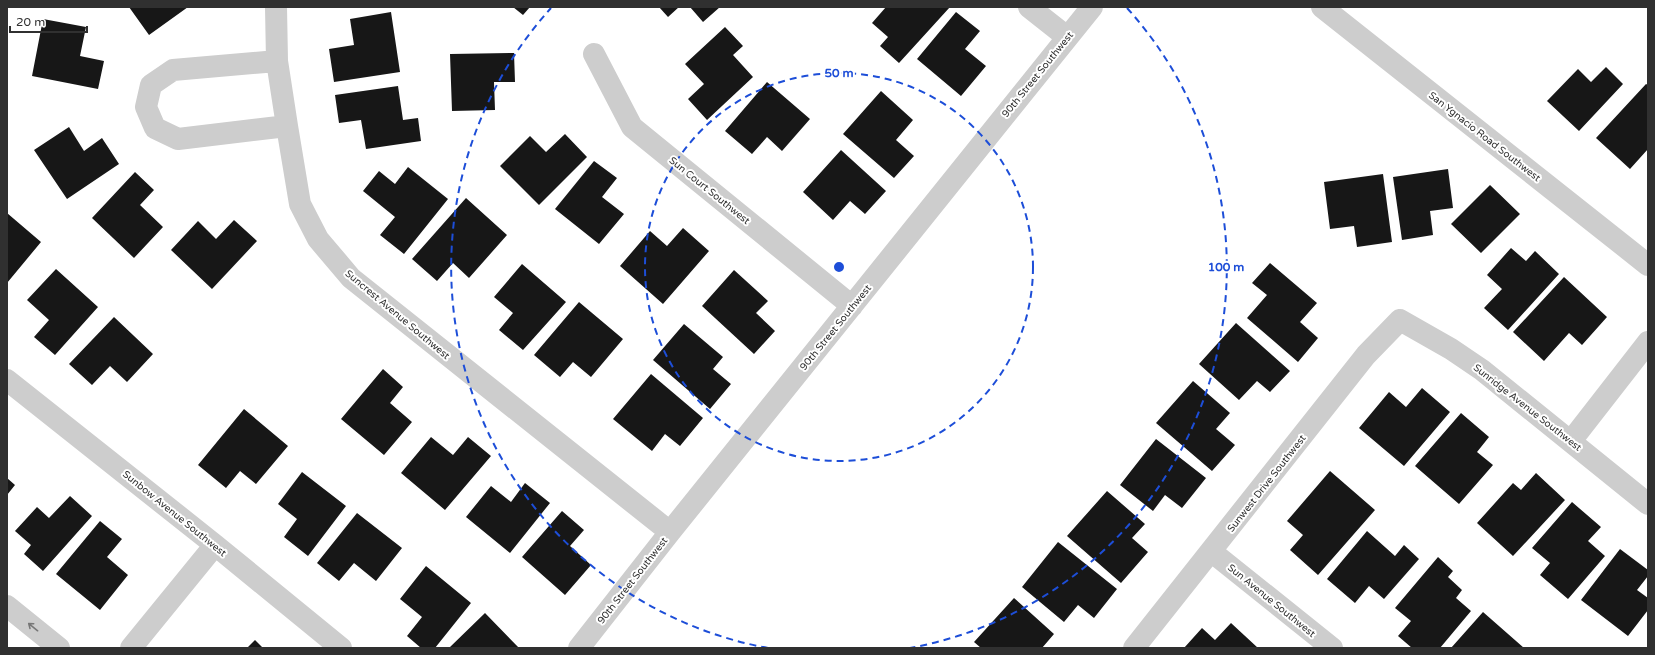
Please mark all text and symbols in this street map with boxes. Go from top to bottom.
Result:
scale bar [10,8,87,34]
text: 20 m [16,15,45,29]
street label: 90th Street Southwest [1000,29,1076,120]
text: 50 m [824,66,854,80]
street label: San Ygnacio Road Southwest [1426,89,1543,184]
street label: Sun Court Southwest [667,155,752,227]
centre of rings [832,260,846,274]
text: 100 m [1208,260,1244,274]
street label: Suncrest Avenue Southwest [343,268,452,362]
street label: 90th Street Southwest [798,282,874,373]
street label: Sunridge Avenue Southwest [1471,362,1584,454]
street label: Sunwest Drive Southwest [1225,432,1309,535]
street label: Sunbow Avenue Southwest [120,468,229,559]
street label: 90th Street Southwest [595,535,670,626]
street label: Sun Avenue Southwest [1225,562,1318,640]
one-way arrow [28,623,39,631]

